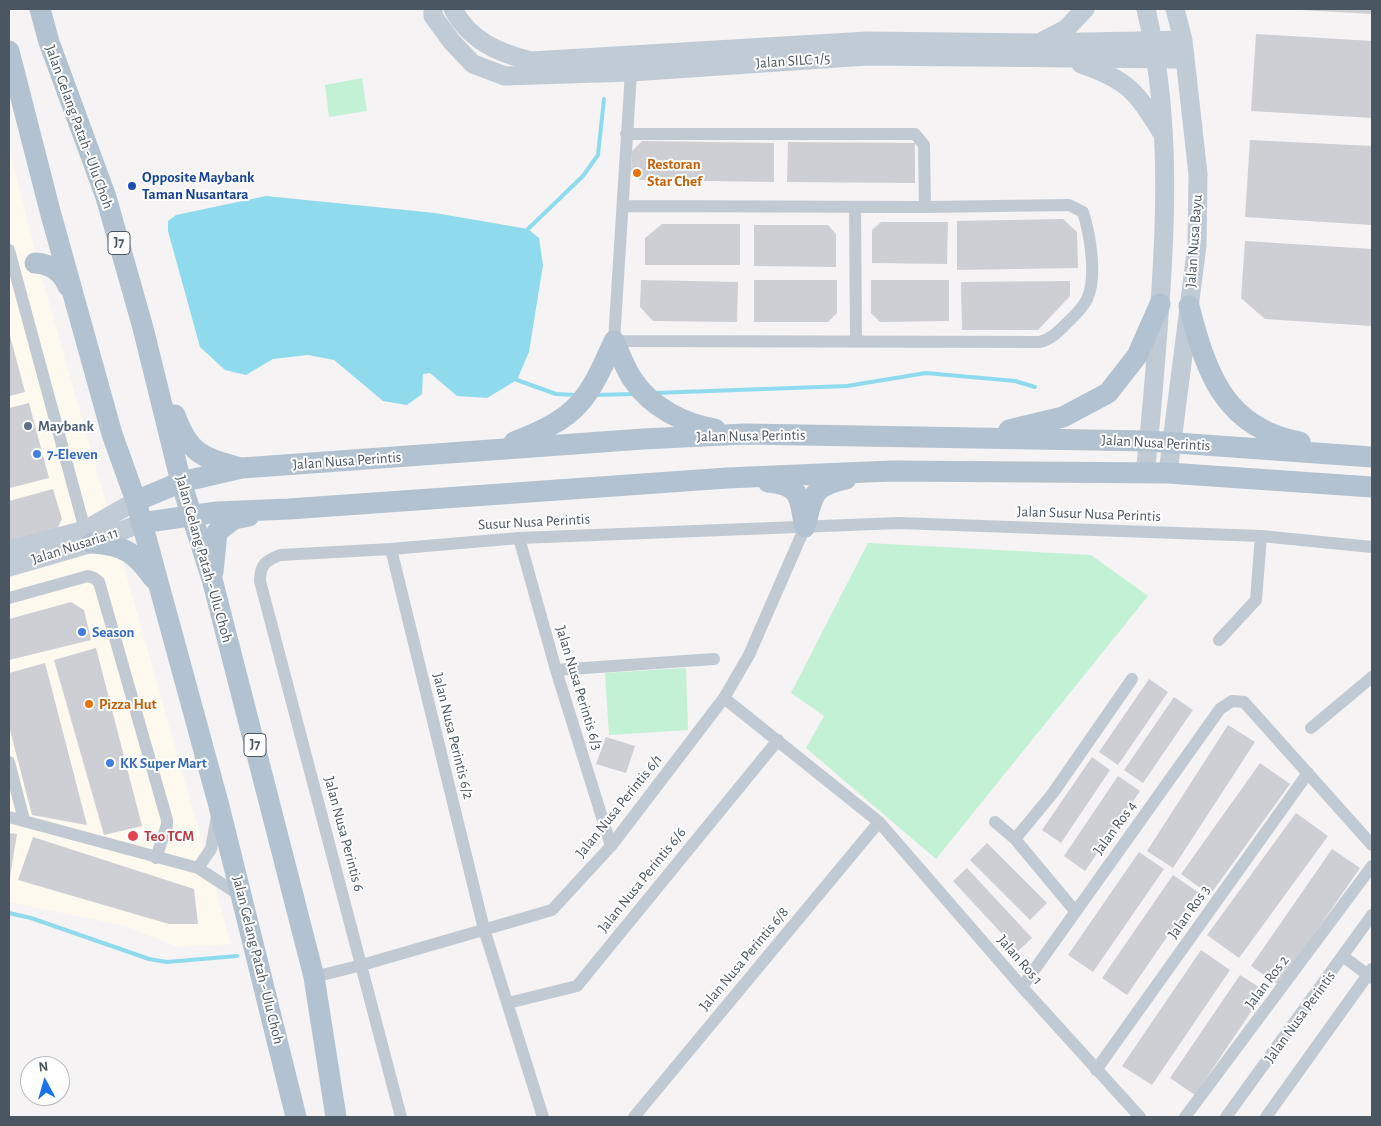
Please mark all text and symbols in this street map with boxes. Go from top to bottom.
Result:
street label: Jalan Gelang Patah - Ulu Choh [41,43,117,211]
street label: Jalan SILC 1/5 [755,49,831,73]
place label: Restoran Star Chef [647,155,702,190]
marker: Restoran Star Chef [631,167,643,179]
place label: Opposite Maybank Taman Nusantara [142,168,255,203]
marker: Opposite Maybank Taman Nusantara [126,180,138,192]
street label: Jalan Nusa Bayu [1182,194,1206,288]
road number: J7 [108,232,130,254]
place label: Maybank [38,417,94,435]
marker: Maybank [22,420,34,432]
street label: Jalan Nusa Perintis [696,426,806,446]
street label: Jalan Nusa Perintis [1101,431,1211,455]
place label: 7-Eleven [47,445,98,463]
marker: 7-Eleven [31,448,43,460]
street label: Jalan Nusa Perintis [292,448,402,474]
street label: Jalan Gelang Patah - Ulu Choh [172,473,236,645]
street label: Jalan Susur Nusa Perintis [1017,502,1161,526]
street label: Susur Nusa Perintis [478,510,590,534]
street label: Jalan Nusaria 11 [29,523,121,569]
place label: Season [92,623,135,641]
street label: Jalan Nusa Perintis 6/3 [552,624,606,752]
marker: Season [76,626,88,638]
street label: Jalan Nusa Perintis 6/2 [429,671,477,801]
place label: Pizza Hut [99,695,157,713]
marker: Pizza Hut [83,698,95,710]
road number: J7 [244,734,266,756]
street label: Jalan Nusa Perintis 6/1 [572,751,666,861]
place label: KK Super Mart [120,754,207,772]
marker: KK Super Mart [104,757,116,769]
street label: Jalan Nusa Perintis 6 [320,774,368,894]
street label: Jalan Ros 4 [1089,797,1141,859]
street label: Jalan Nusa Perintis 6/6 [594,824,690,936]
place label: Teo TCM [144,827,194,845]
marker: Teo TCM [126,829,140,843]
street label: Jalan Gelang Patah - Ulu Choh [228,874,288,1046]
street label: Jalan Ros 3 [1164,882,1214,942]
street label: Jalan Nusa Perintis 6/8 [695,903,793,1015]
street label: Jalan Ros 1 [993,931,1047,989]
street label: Jalan Ros 2 [1241,952,1293,1012]
street label: Jalan Nusa Perintis [1261,968,1339,1066]
north arrow [20,1056,70,1106]
text: N [38,1060,49,1075]

